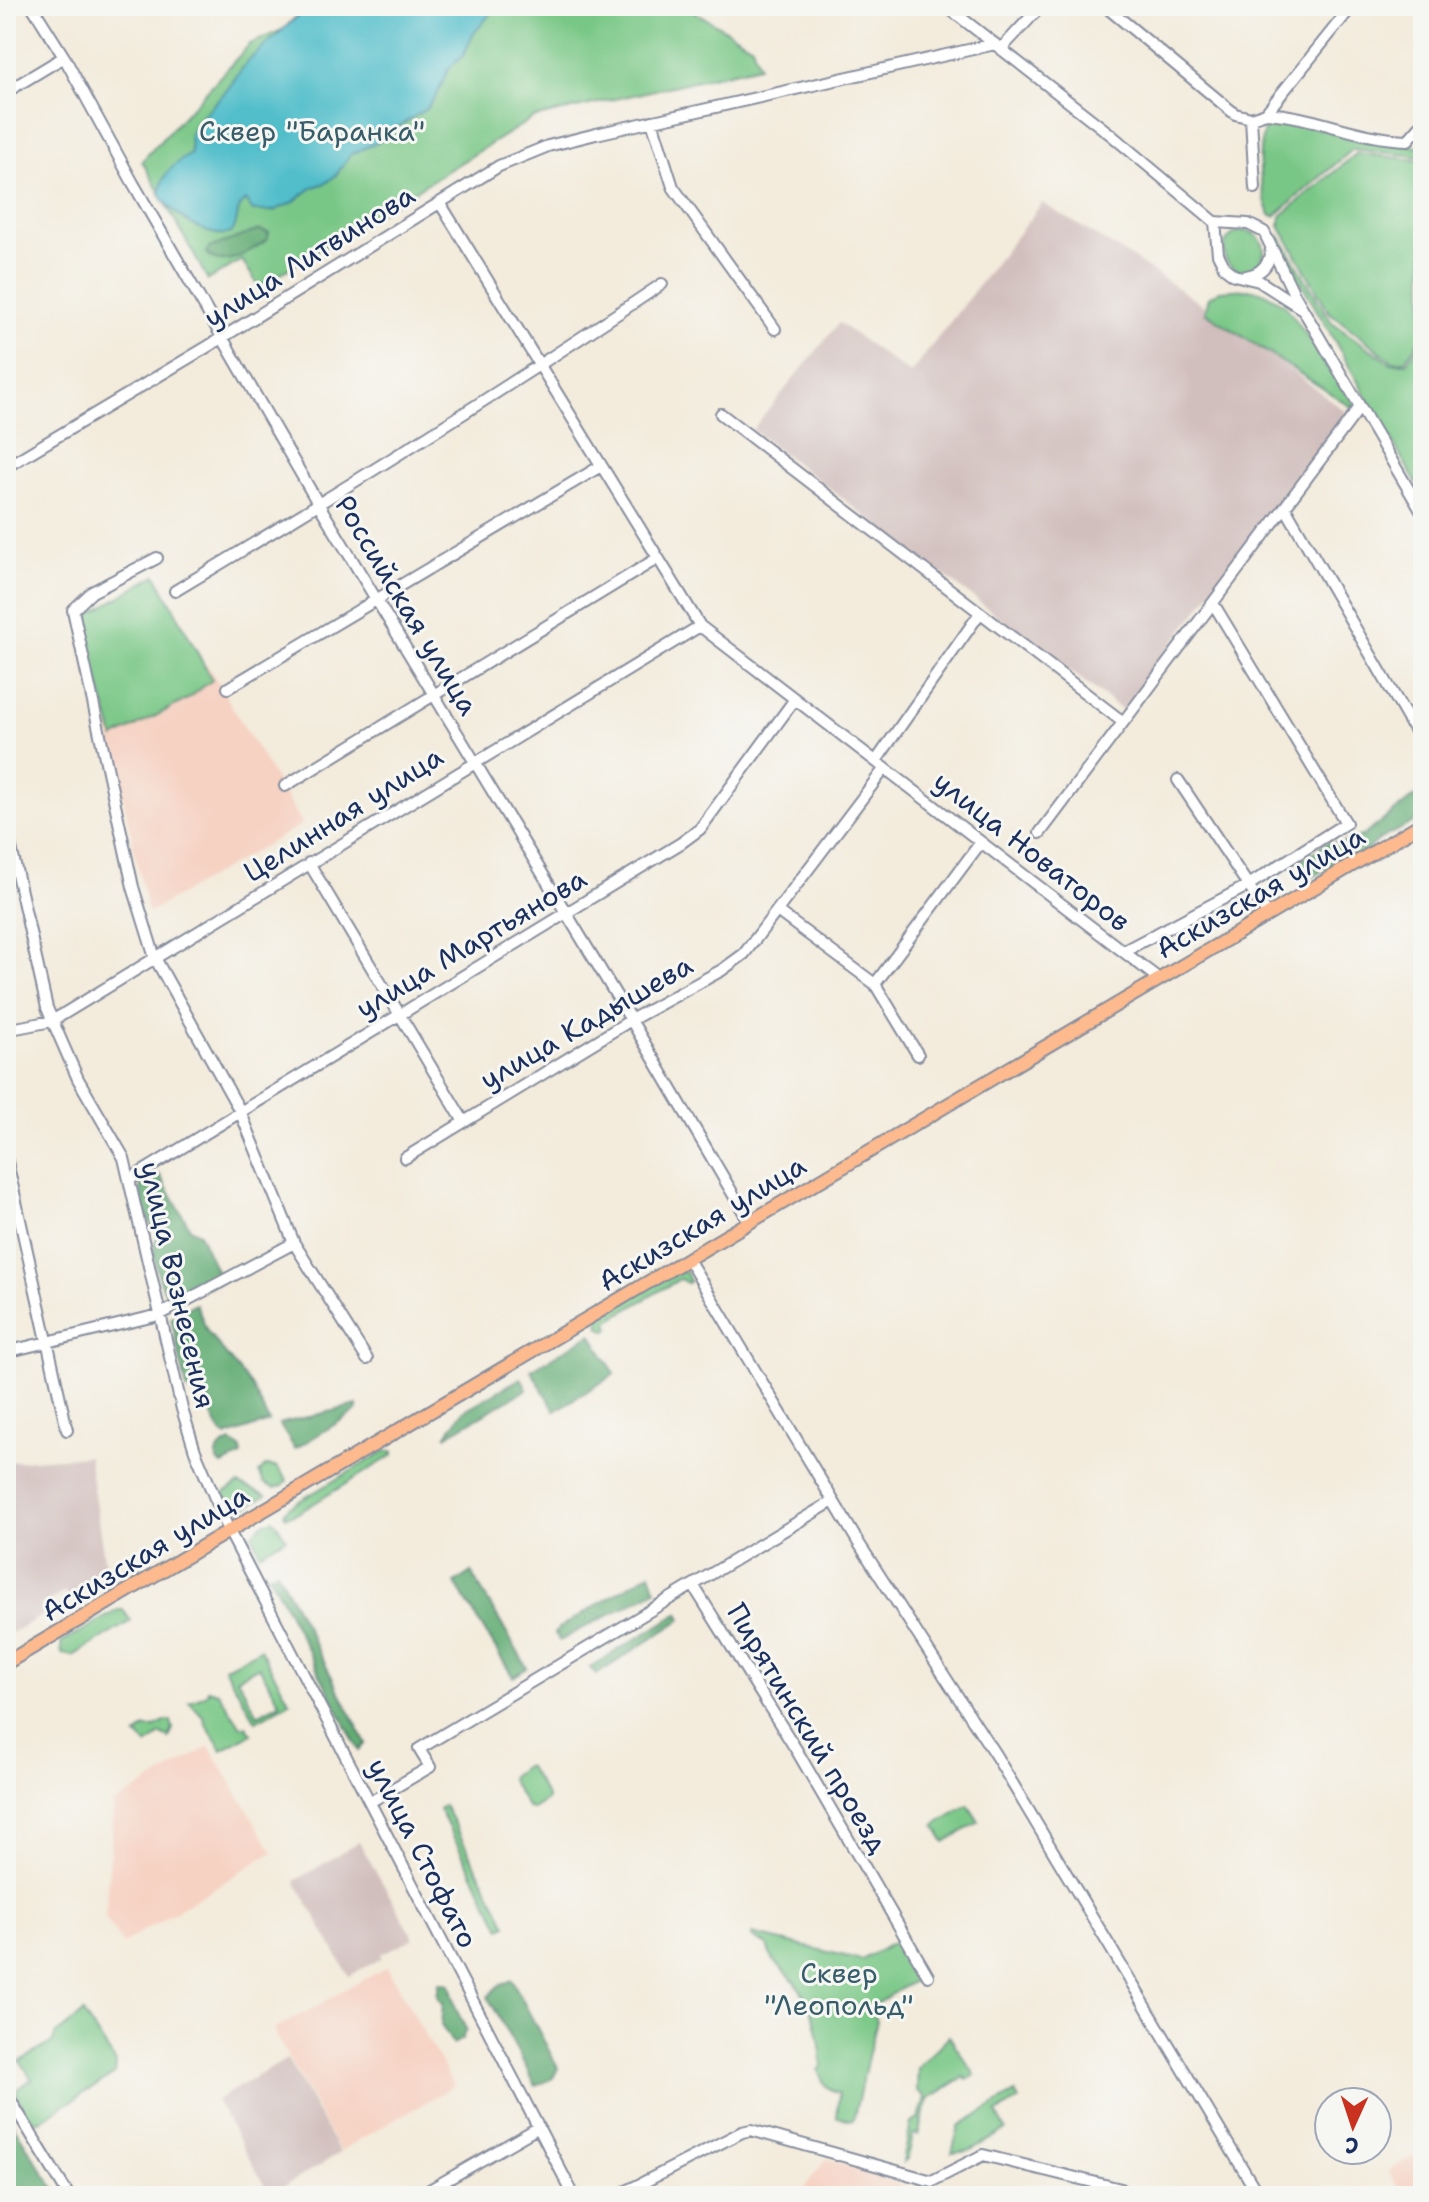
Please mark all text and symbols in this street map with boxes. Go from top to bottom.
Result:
park label: Сквер "Баранка" [199,112,425,150]
street label: улица Литвинова [196,176,422,336]
street label: Российская улица [326,488,488,722]
street label: Целинная улица [236,737,450,891]
street label: улица Новаторов [926,762,1138,940]
street label: Аскизская улица [1148,817,1372,967]
street label: улица Мартьянова [349,859,593,1027]
street label: улица Кадышева [473,946,699,1098]
street label: Аскизская улица [591,1146,813,1300]
street label: улица Вознесения [131,1158,225,1412]
street label: Аскизская улица [34,1476,256,1630]
street label: Пирятинский проезд [718,1596,898,1860]
street label: улица Стофато [359,1751,487,1955]
park label: Сквер "Леопольд" [764,1954,914,2024]
north arrow [1313,2086,1393,2166]
text: С [1344,2131,1359,2160]

